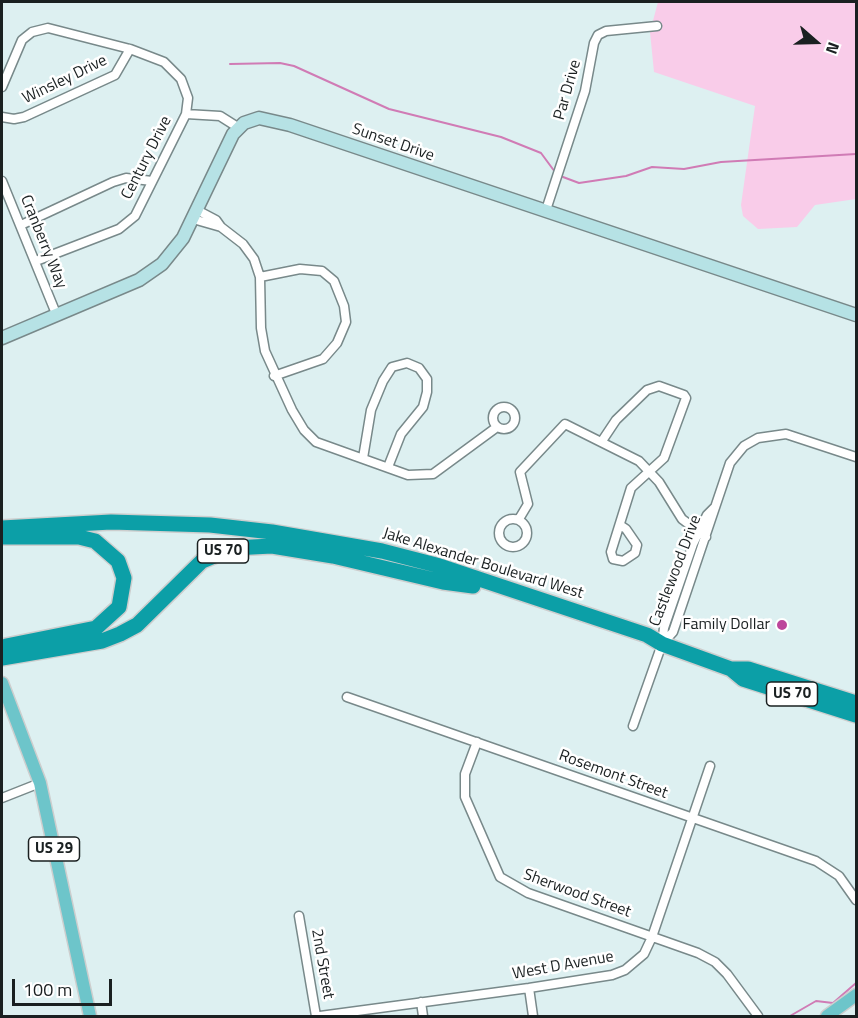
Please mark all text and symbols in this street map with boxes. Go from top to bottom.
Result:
north arrow [786,12,846,72]
text: N [820,39,846,57]
street label: Winsley Drive [20,51,110,109]
street label: Par Drive [550,58,586,122]
street label: Century Drive [118,113,176,203]
street label: Sunset Drive [350,120,436,166]
street label: Cranberry Way [16,192,70,292]
street label: Castlewood Drive [646,513,706,629]
street label: Jake Alexander Boulevard West [380,524,586,604]
road number: US 70 [198,539,248,563]
place label: Family Dollar [683,615,770,635]
marker: Family Dollar [775,618,789,632]
road number: US 70 [766,682,818,706]
street label: Rosemont Street [556,746,670,804]
road number: US 29 [28,837,80,861]
street label: Sherwood Street [521,866,633,922]
street label: 2nd Street [306,927,338,1001]
street label: West D Avenue [511,948,615,984]
scale bar [15,967,116,1005]
text: 100 m [23,976,72,1003]

